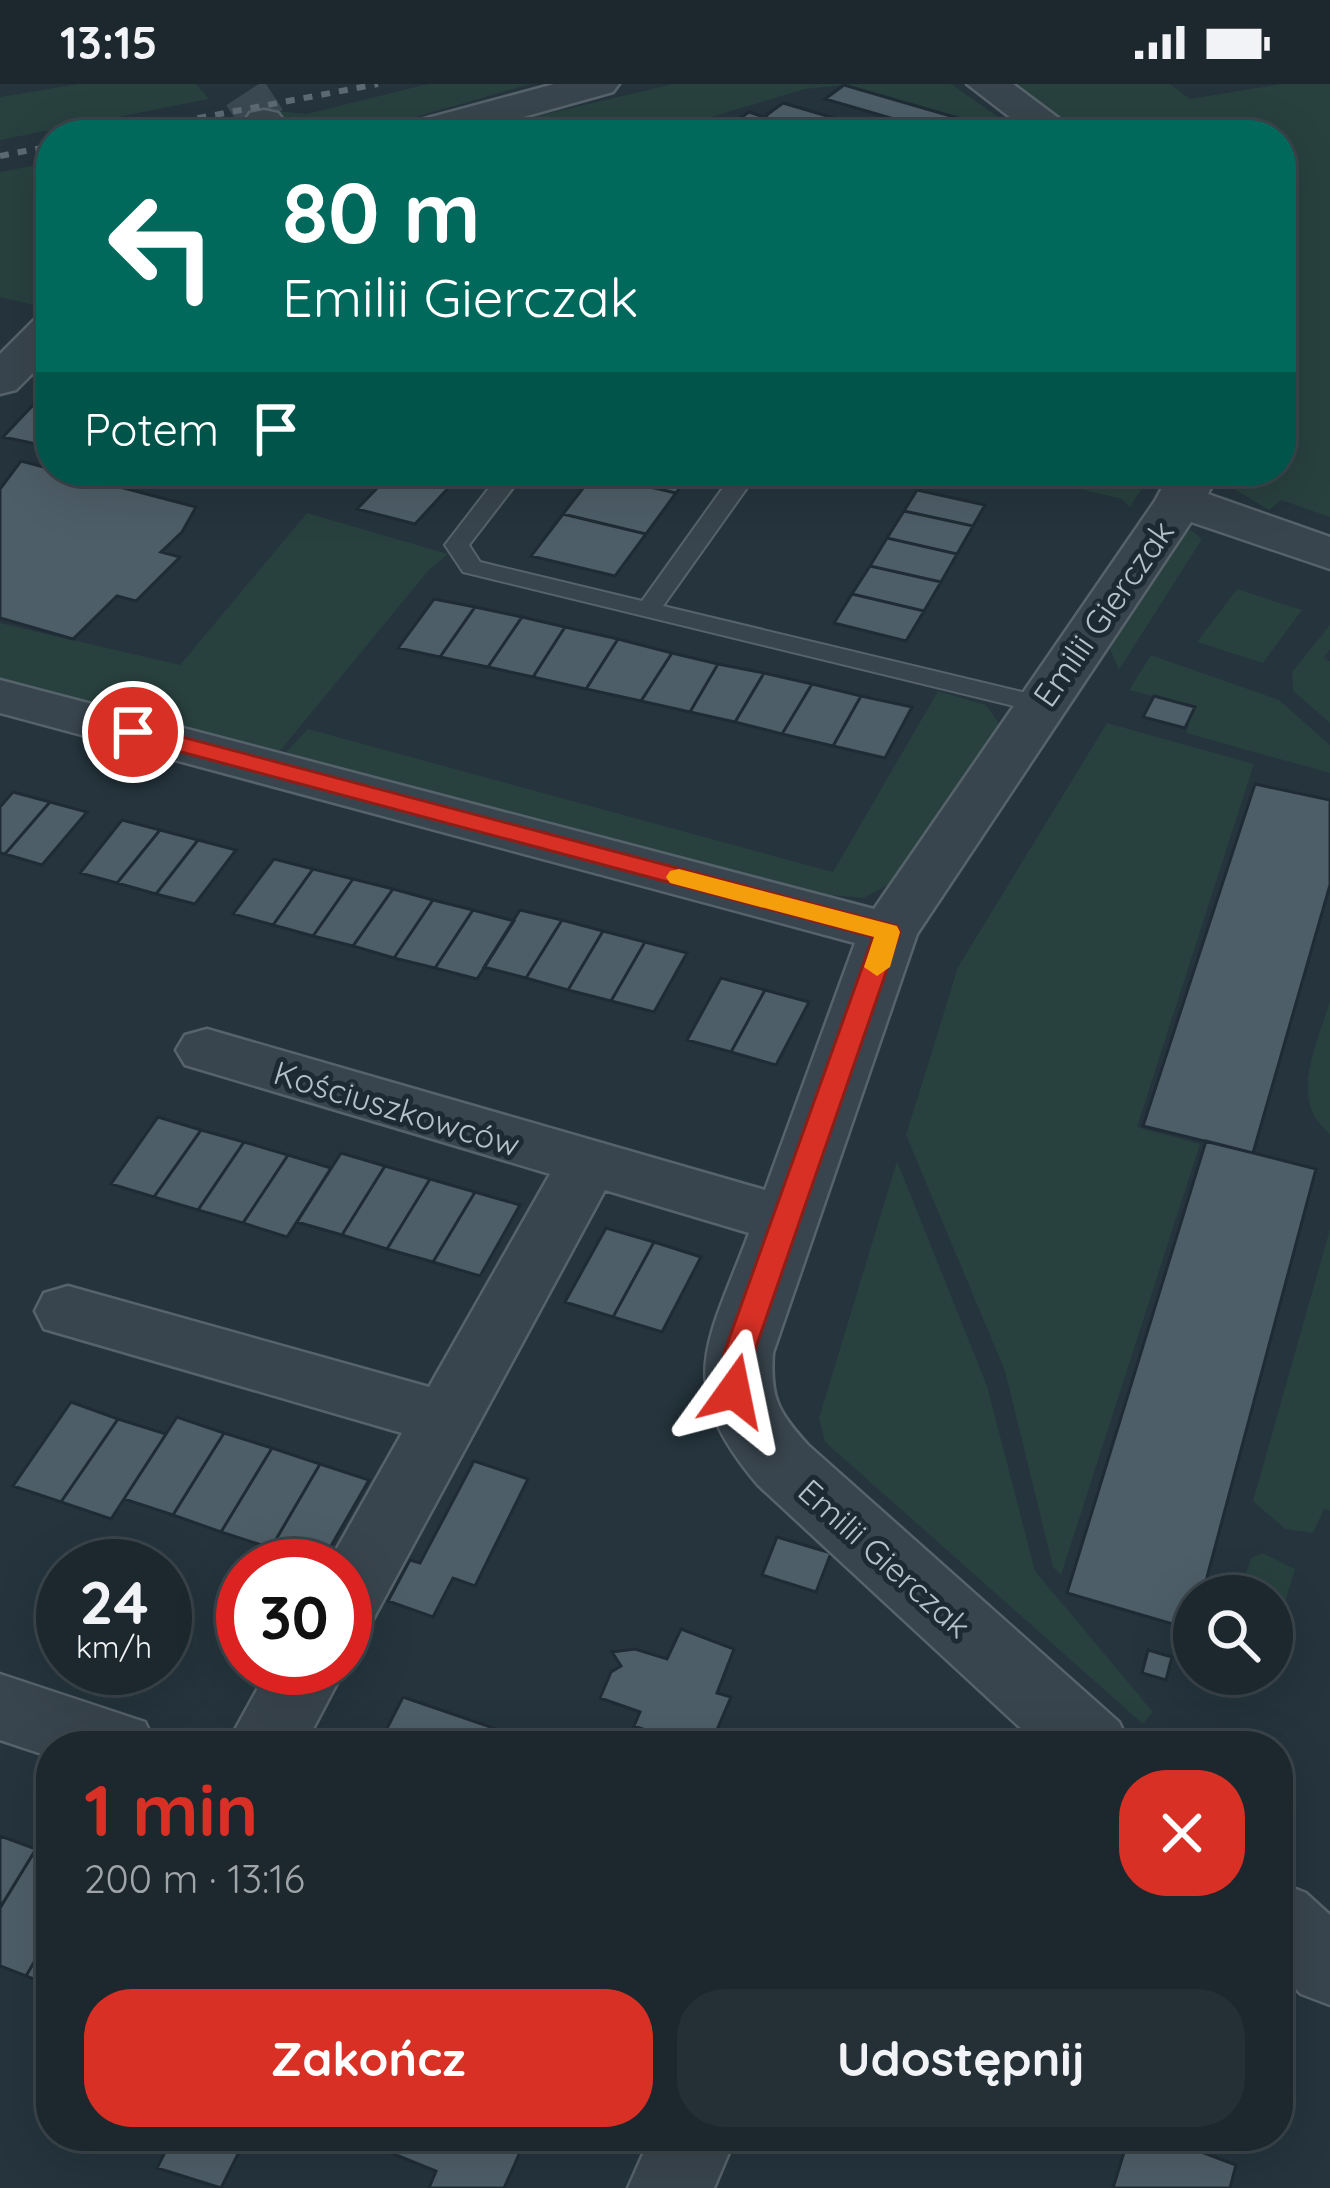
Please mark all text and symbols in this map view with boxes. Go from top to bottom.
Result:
text: 13:15 [60,14,157,70]
text: 80 m [282,159,481,264]
icon: left [84,168,240,324]
text: Emilii Gierczak [282,263,638,331]
icon: arrive [243,396,309,462]
text: Potem [84,401,219,457]
street label: Emilii Gierczak [1024,512,1182,714]
pin [82,681,184,783]
icon: arrive [100,699,166,765]
street label: Kościuszkowców [269,1051,525,1165]
position arrow [671,1328,797,1454]
street label: Emilii Gierczak [790,1470,980,1646]
speed limit sign: 30 [216,1539,372,1695]
text: 24 [79,1564,149,1639]
map controls [1173,1575,1293,1695]
button: search [1173,1575,1293,1695]
text: km/h [76,1628,152,1666]
text: 1 min [84,1764,258,1854]
button: close [1119,1770,1245,1896]
text: 200 m · 13:16 [84,1854,305,1903]
button: Zakończ [84,1989,653,2127]
button: Udostępnij [677,1989,1245,2127]

